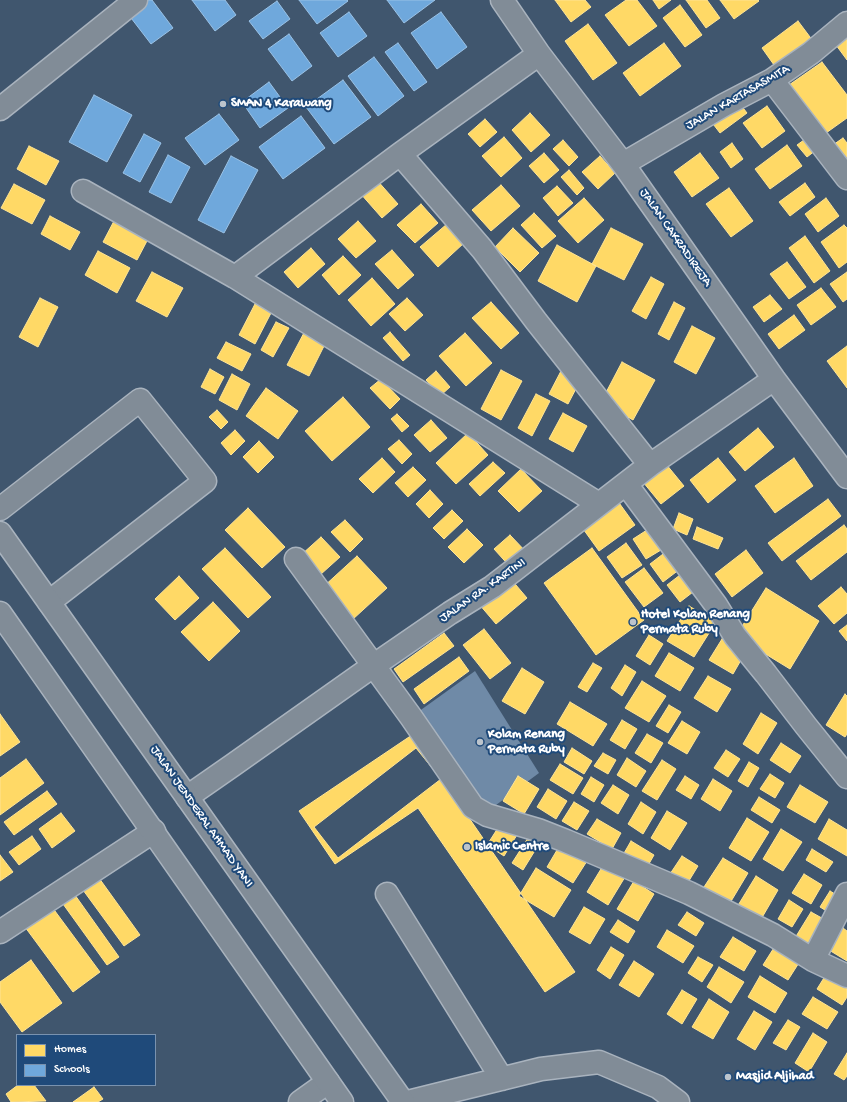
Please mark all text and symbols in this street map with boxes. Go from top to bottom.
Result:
street label: JALAN KARTASASMITA [683,62,793,134]
place label: SMAN 4 Karawang [231,96,332,112]
marker: SMAN 4 Karawang [218,99,228,109]
street label: JALAN CAKRADIREJA [635,186,715,290]
street label: JALAN RA. KARTINI [437,555,529,627]
place label: Hotel Kolam Renang Permata Ruby [641,607,750,638]
marker: Hotel Kolam Renang Permata Ruby [628,617,638,627]
place label: Kolam Renang Permata Ruby [488,727,565,758]
marker: Kolam Renang Permata Ruby [475,737,485,747]
street label: JALAN JENDERAL AHMAD YANI [146,743,256,891]
place label: Islamic Centre [475,839,549,855]
marker: Islamic Centre [462,842,472,852]
legend [16,1034,156,1086]
text: Homes [54,1043,86,1057]
text: Schools [54,1063,90,1077]
place label: Masjid Aljihad [736,1069,813,1085]
marker: Masjid Aljihad [723,1072,733,1082]

